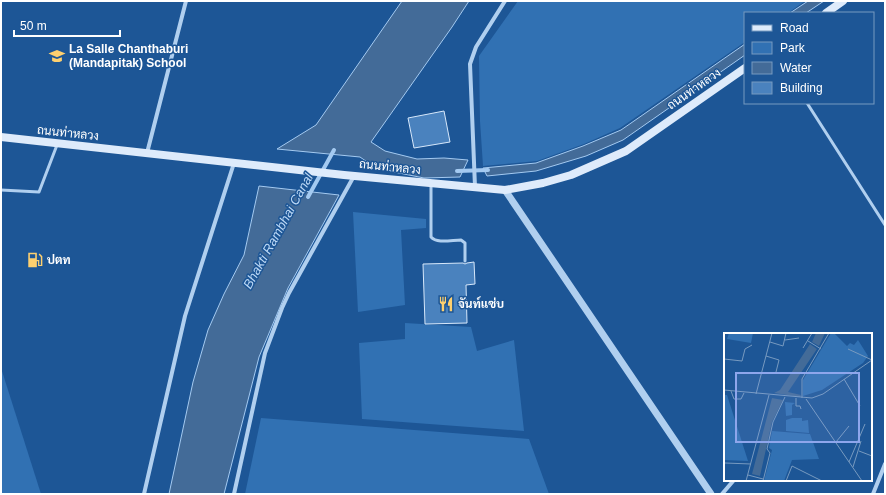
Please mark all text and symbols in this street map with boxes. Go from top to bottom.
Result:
scale bar [14,12,120,38]
legend [744,12,874,104]
text: 50 m [20,19,47,33]
text: Road [780,21,809,35]
text: Park [780,41,806,55]
place label: La Salle Chanthaburi (Mandapitak) School [69,42,188,70]
school or university icon: La Salle Chanthaburi (Mandapitak) School [48,47,66,65]
text: Water [780,61,812,75]
street label: ถนนท่าหลวง [665,65,723,113]
text: Building [780,81,823,95]
street label: ถนนท่าหลวง [36,123,100,143]
street label: ถนนท่าหลวง [358,157,422,177]
water label: Bhakti Rambhai Canal [240,170,316,291]
fuel station icon: ปตท [26,251,44,269]
place label: ปตท [47,253,71,267]
restaurant icon: จันท์แซ่บ [437,295,455,313]
place label: จันท์แซ่บ [458,296,504,311]
inset map [724,333,872,481]

